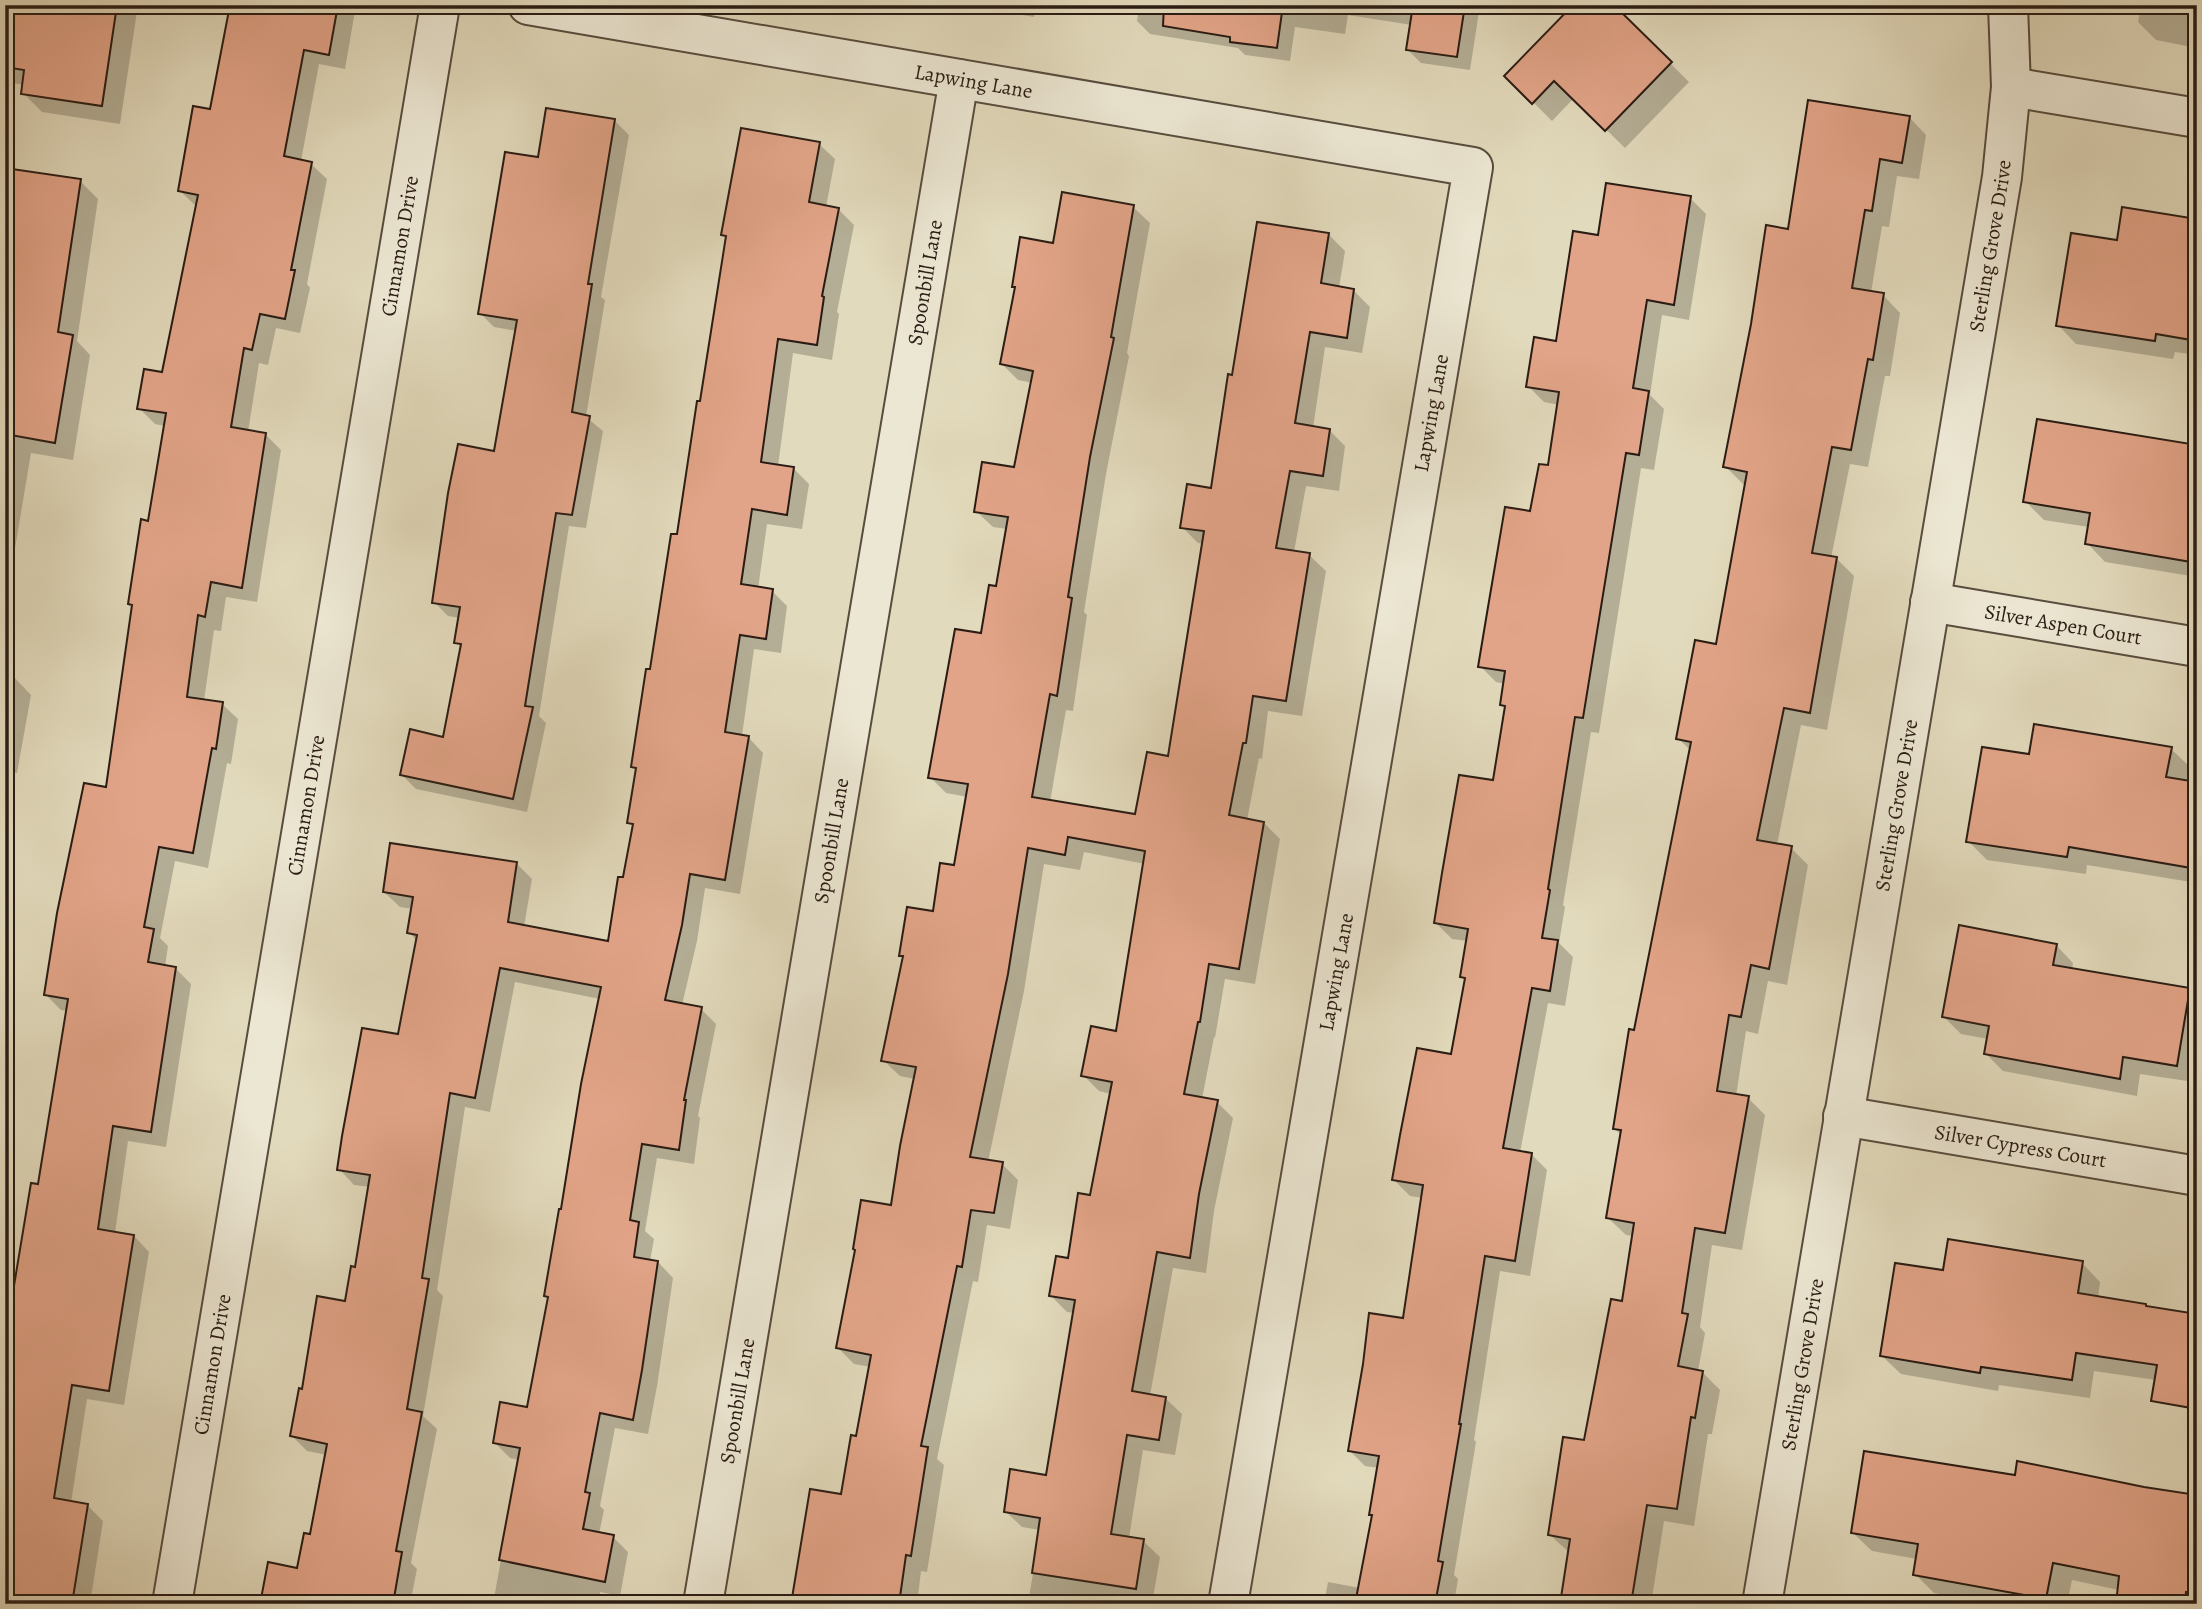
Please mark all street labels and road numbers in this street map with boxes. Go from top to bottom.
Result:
street label: Lapwing Lane [912,57,1035,105]
street label: Sterling Grove Drive [1962,159,2018,334]
street label: Cinnamon Drive [374,173,425,318]
street label: Spoonbill Lane [901,217,949,347]
street label: Lapwing Lane [1407,352,1455,474]
street label: Silver Aspen Court [1982,597,2144,651]
street label: Sterling Grove Drive [1868,717,1925,893]
street label: Cinnamon Drive [280,733,331,878]
street label: Spoonbill Lane [807,776,855,906]
street label: Lapwing Lane [1312,911,1360,1033]
street label: Silver Cypress Court [1932,1118,2109,1174]
street label: Sterling Grove Drive [1774,1276,1831,1453]
street label: Cinnamon Drive [187,1292,238,1437]
street label: Spoonbill Lane [713,1336,761,1466]

